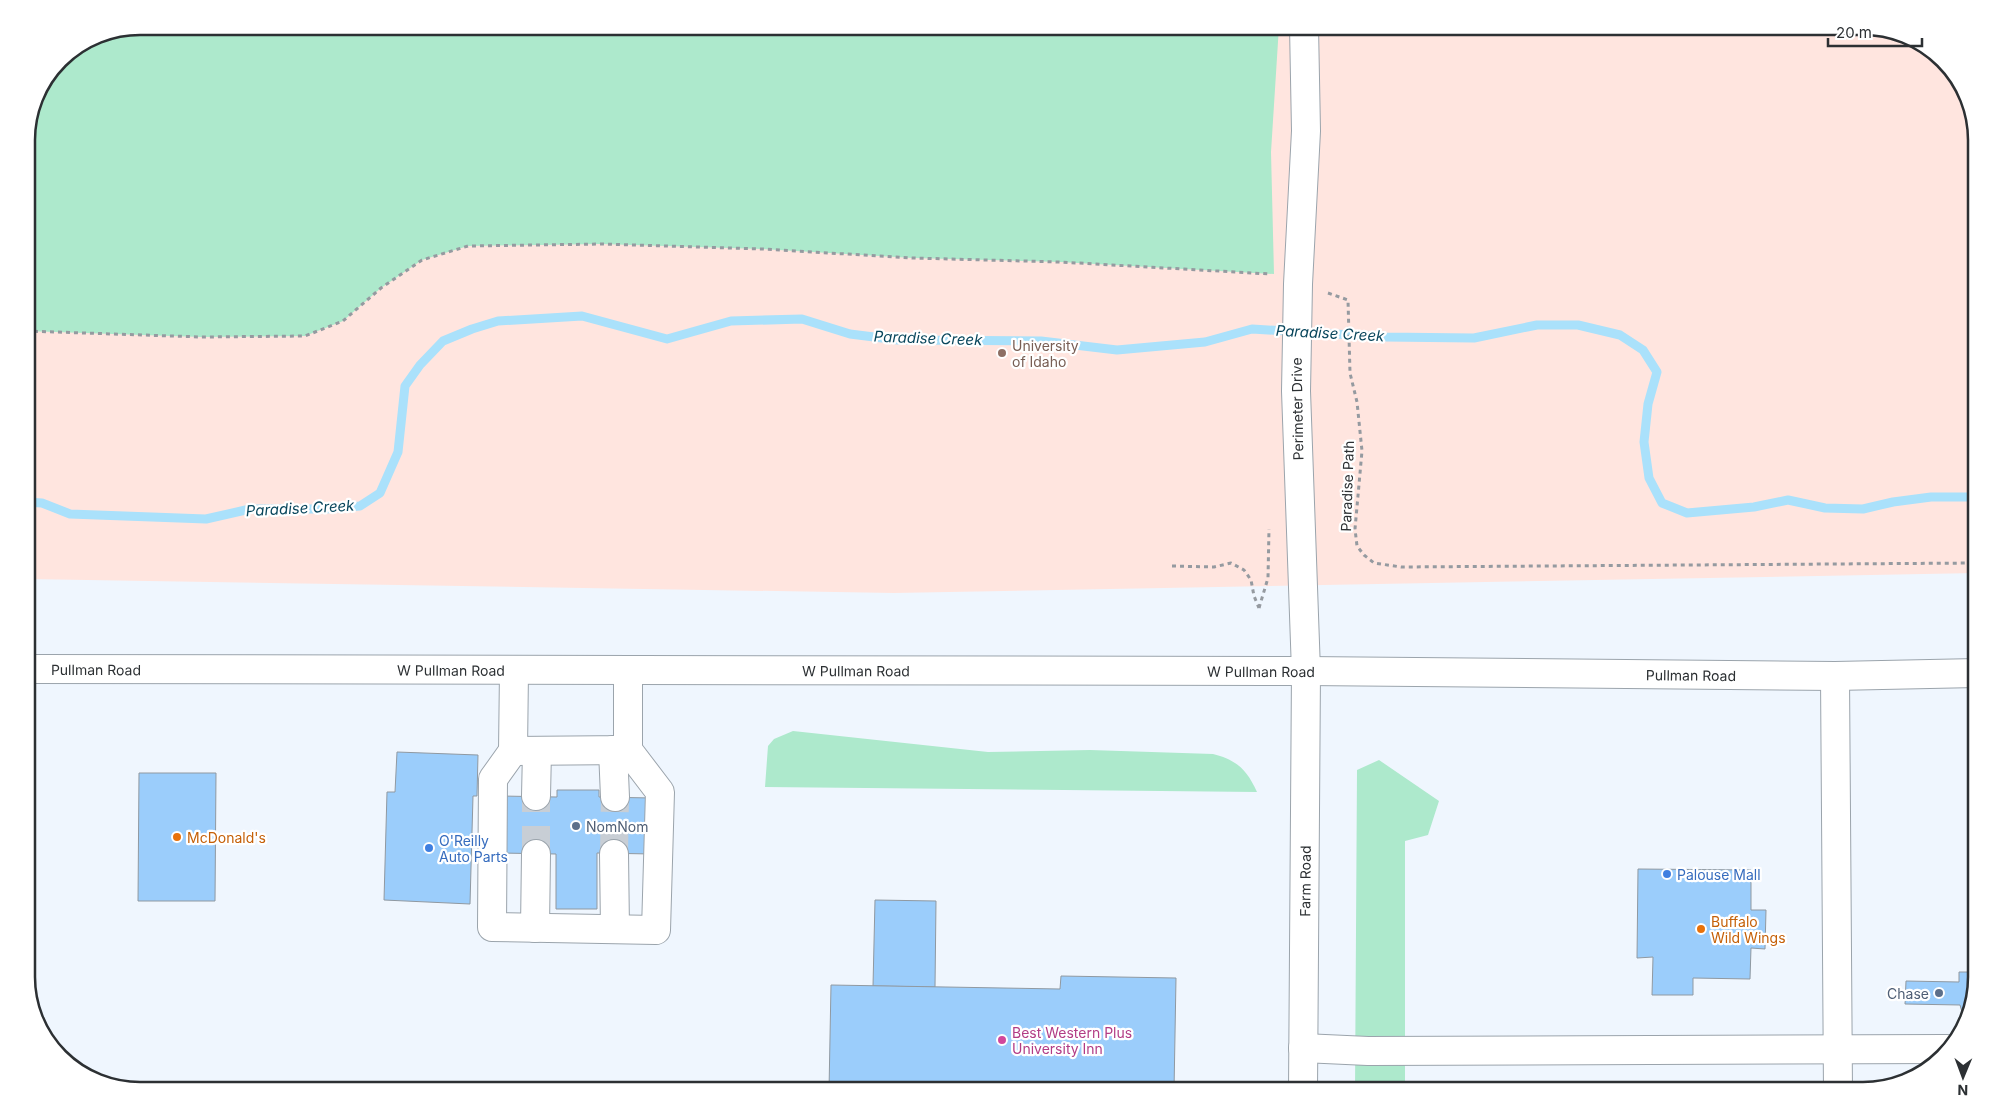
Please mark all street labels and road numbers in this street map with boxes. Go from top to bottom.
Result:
street label: Perimeter Drive [1288,357,1306,461]
street label: Paradise Path [1337,440,1357,532]
street label: Pullman Road [51,661,141,678]
street label: W Pullman Road [397,661,505,678]
street label: W Pullman Road [802,662,910,679]
street label: W Pullman Road [1207,662,1315,680]
street label: Pullman Road [1646,666,1736,684]
street label: Farm Road [1296,845,1313,917]

